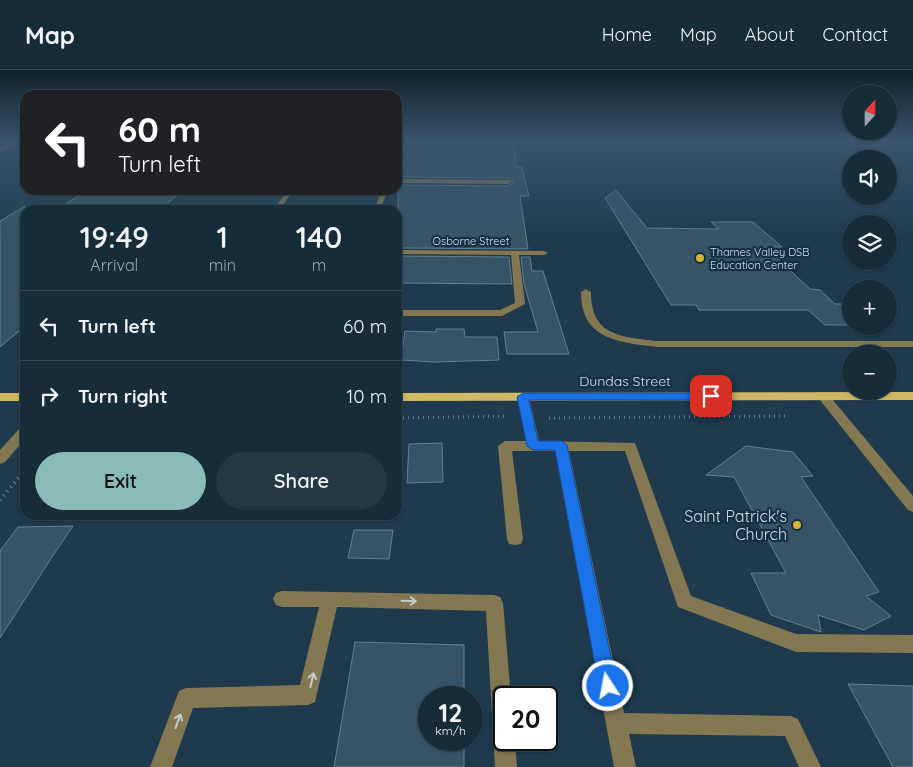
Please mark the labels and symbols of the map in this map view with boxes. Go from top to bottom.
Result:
north arrow [842,85,898,140]
street label: Osborne Street [433,234,510,248]
place label: Thames Valley DSB Education Center [710,245,809,272]
marker: Thames Valley DSB Education Center [694,252,706,264]
street label: Dundas Street [579,372,671,390]
pin [690,375,732,417]
place label: Saint Patrick's Church [684,506,787,544]
marker: Saint Patrick's Church [791,519,803,531]
one-way arrow [401,596,417,606]
position arrow [581,659,633,711]
one-way arrow [307,672,317,688]
speed limit sign: 20 [493,686,558,751]
one-way arrow [173,713,183,729]

